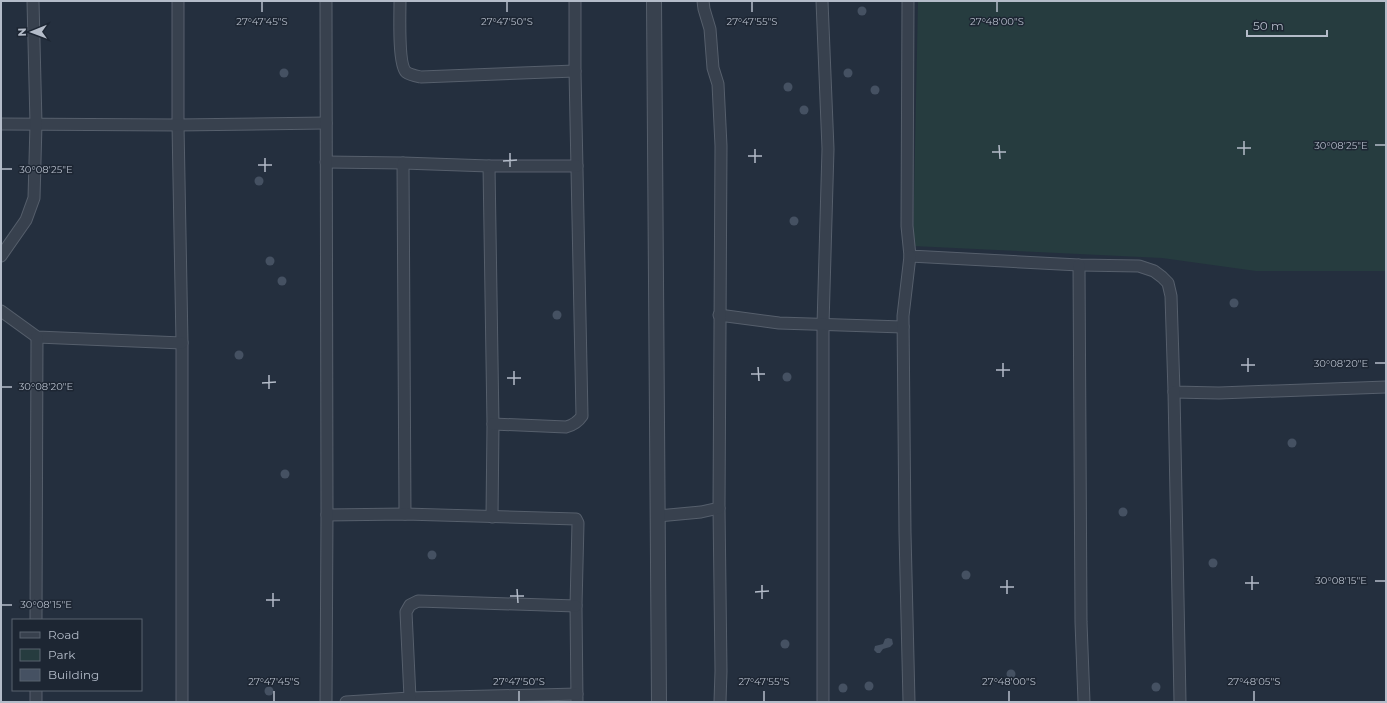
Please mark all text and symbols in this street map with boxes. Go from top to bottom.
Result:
north arrow [12,12,52,52]
scale bar [1247,12,1327,38]
text: 27°47'45"S [236,15,288,28]
text: 27°47'50"S [481,15,533,28]
text: 27°47'55"S [727,15,777,28]
text: 27°48'00"S [970,15,1024,28]
text: 50 m [1253,18,1284,33]
text: N [15,28,29,37]
text: 30°08'25"E [1314,139,1368,152]
text: 30°08'25"E [19,163,73,176]
text: 30°08'20"E [1314,357,1369,370]
text: 30°08'20"E [19,380,74,393]
text: 30°08'15"E [1315,574,1367,587]
text: 30°08'15"E [20,598,72,611]
legend [12,619,142,691]
text: Road [48,627,79,642]
text: Park [48,647,76,662]
text: Building [48,667,99,682]
text: 27°47'45"S [248,675,300,688]
text: 27°47'50"S [493,675,545,688]
text: 27°47'55"S [739,675,789,688]
text: 27°48'00"S [982,675,1036,688]
text: 27°48'05"S [1228,675,1280,688]

